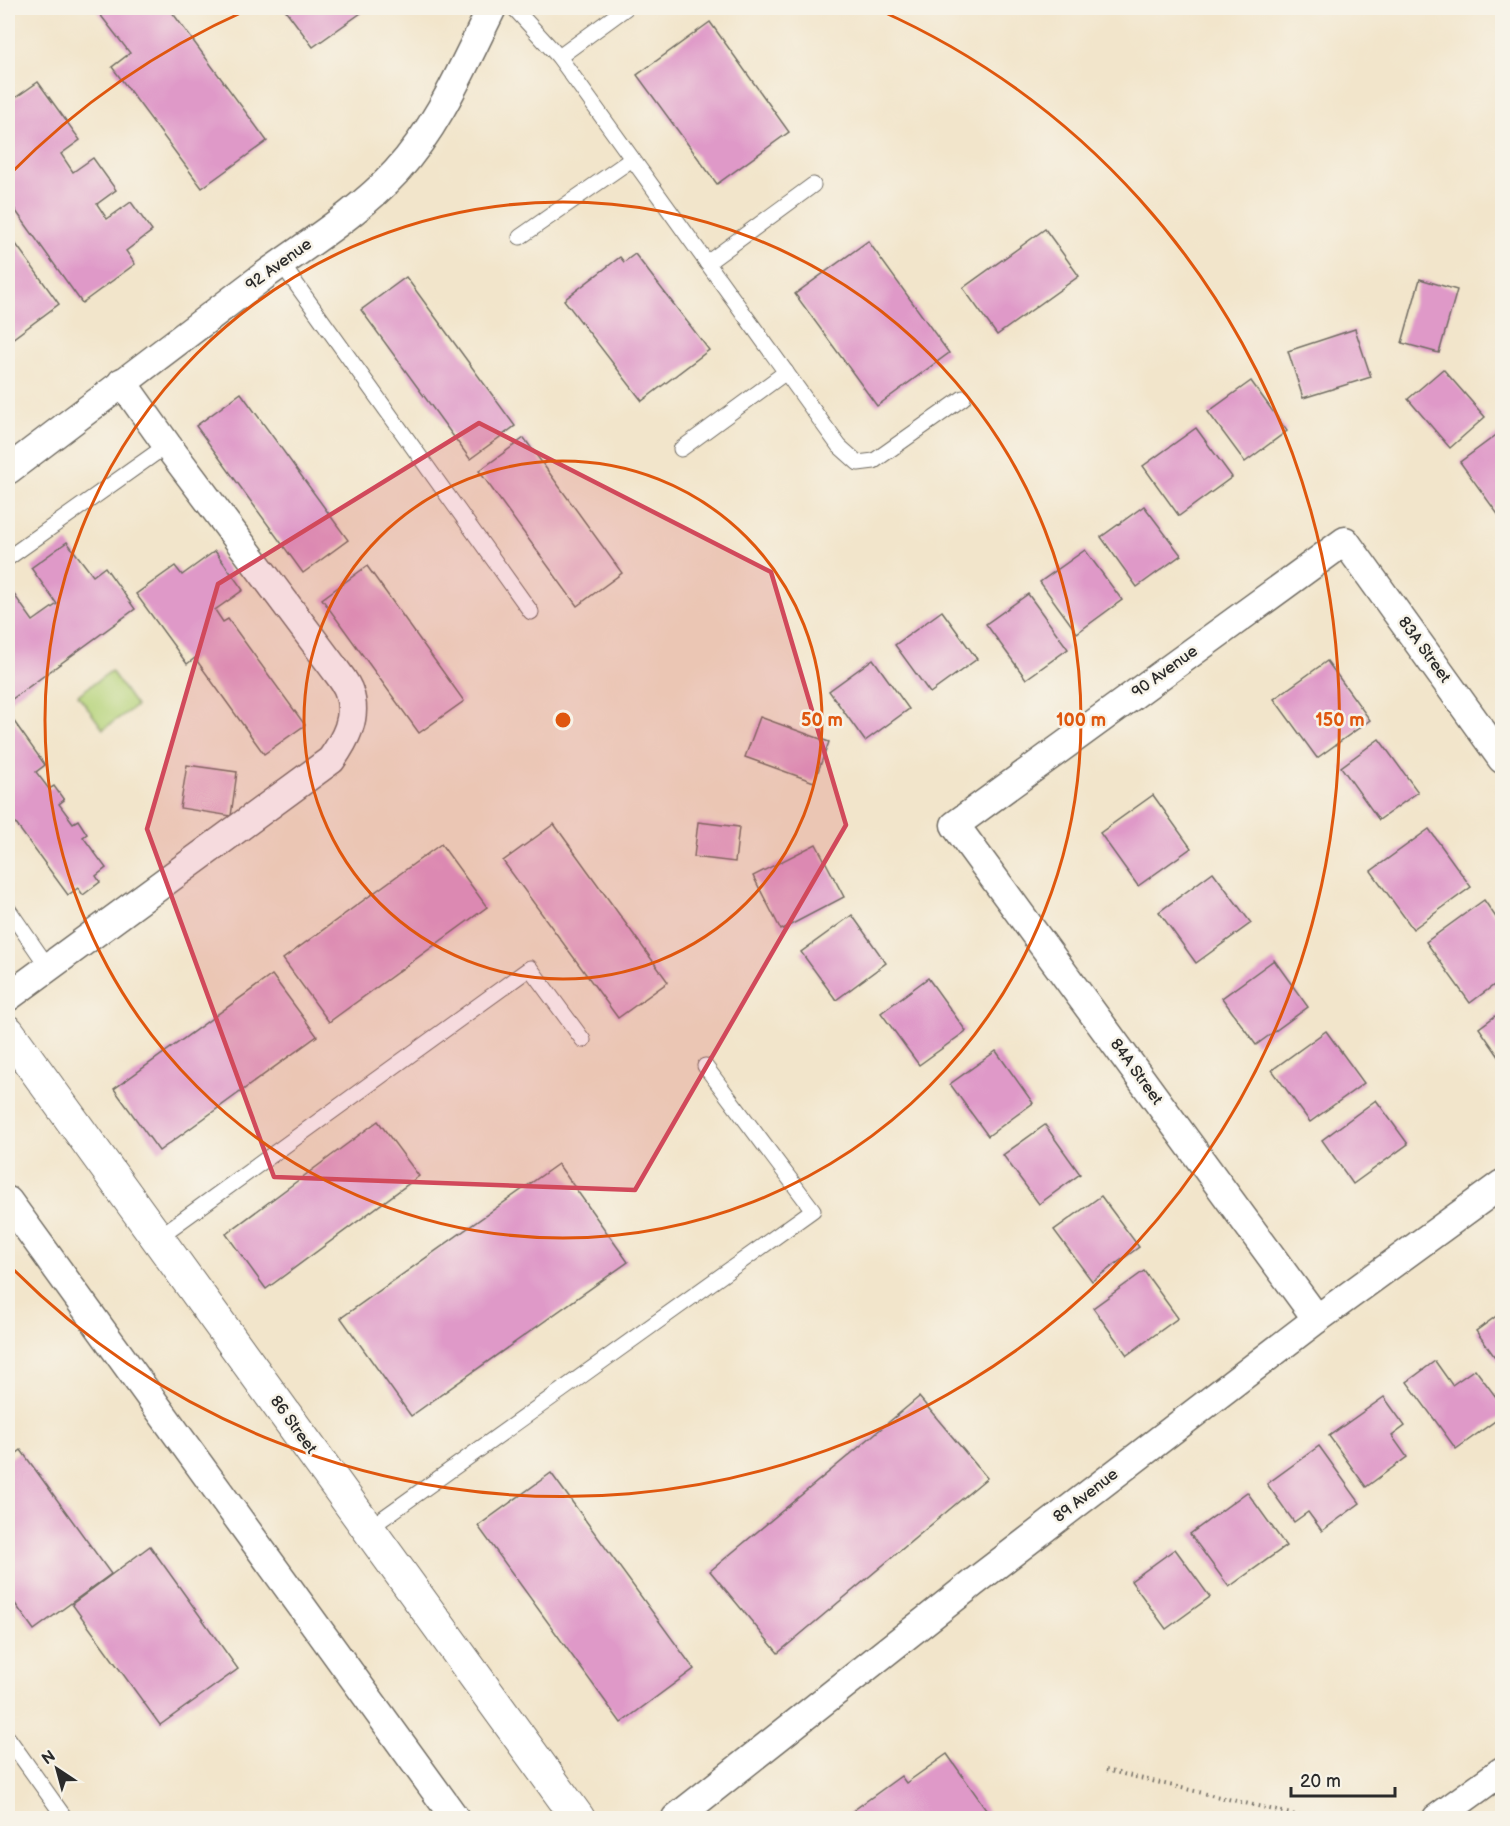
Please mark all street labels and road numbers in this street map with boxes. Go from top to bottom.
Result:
street label: 92 Avenue [242,234,316,295]
street label: 83A Street [1394,613,1454,687]
street label: 90 Avenue [1128,641,1202,702]
street label: 84A Street [1106,1035,1166,1109]
street label: 86 Street [266,1392,320,1458]
street label: 89 Avenue [1050,1465,1122,1527]

